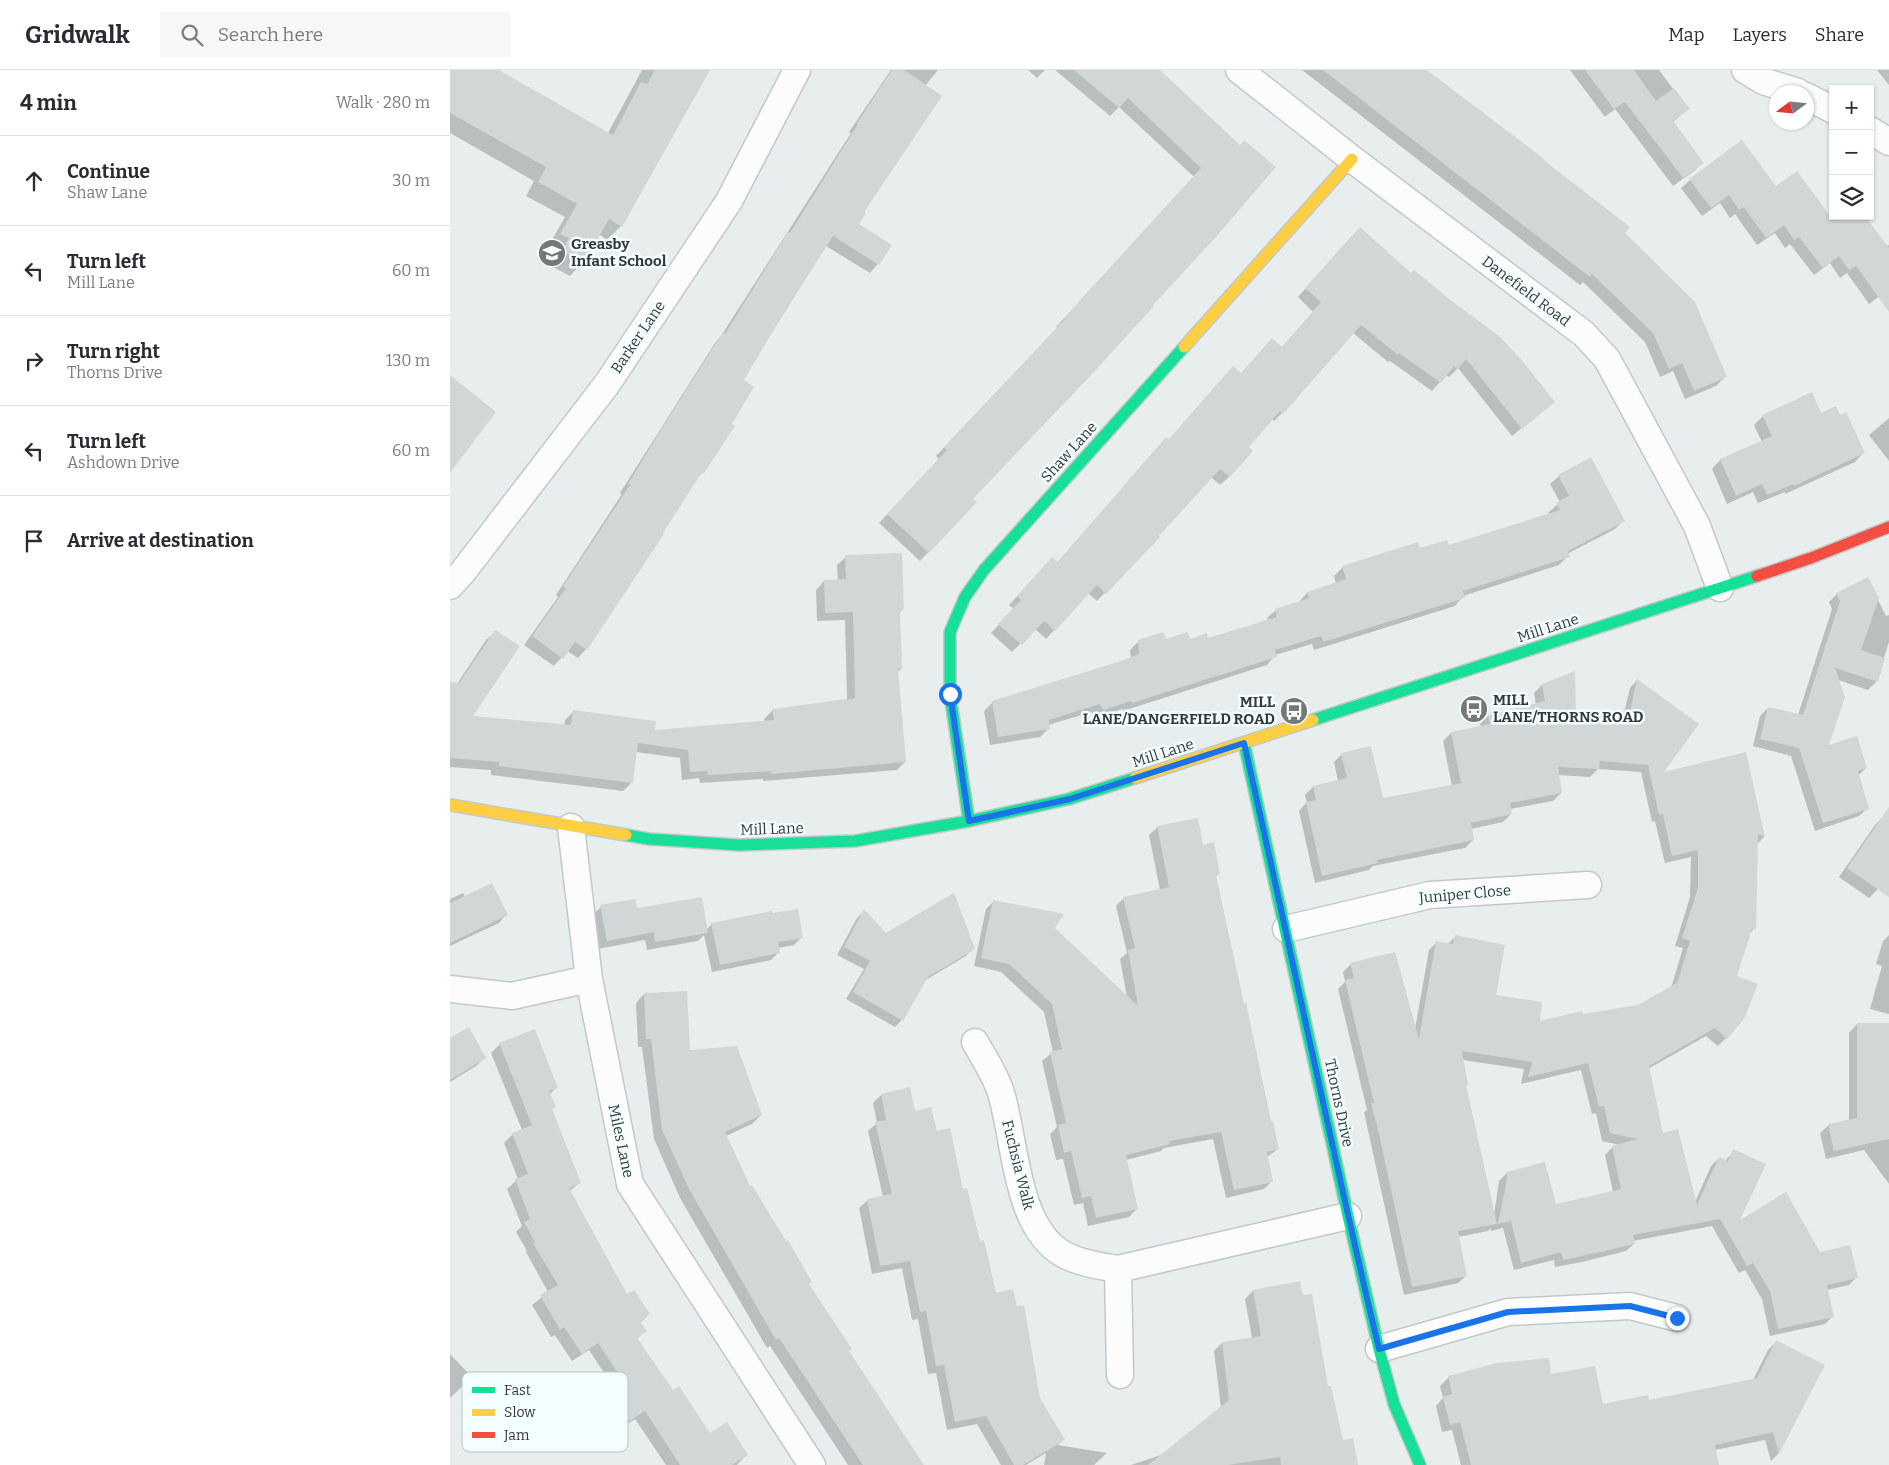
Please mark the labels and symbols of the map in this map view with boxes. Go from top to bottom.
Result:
north arrow [1769,85,1814,130]
place label: Greasby Infant School [571,235,667,270]
school or university icon: Greasby Infant School [537,238,567,268]
street label: Danefield Road [1478,252,1574,330]
street label: Barker Lane [607,297,669,377]
street label: Shaw Lane [1037,418,1101,486]
street label: Mill Lane [1515,610,1581,646]
route start [939,683,962,706]
place label: MILL LANE/THORNS ROAD [1493,691,1644,726]
place label: MILL LANE/DANGERFIELD ROAD [1083,693,1276,728]
bus stop icon: MILL LANE/THORNS ROAD [1459,694,1489,724]
bus stop icon: MILL LANE/DANGERFIELD ROAD [1279,696,1309,726]
street label: Mill Lane [1130,735,1196,771]
street label: Mill Lane [740,819,804,839]
street label: Juniper Close [1417,881,1512,907]
street label: Thorns Drive [1321,1057,1357,1149]
street label: Miles Lane [604,1103,638,1179]
street label: Fuchsia Walk [998,1118,1038,1212]
route end [1666,1307,1689,1330]
legend [462,1372,628,1452]
text: Fast [504,1382,531,1399]
text: Slow [504,1404,536,1421]
text: Jam [503,1427,530,1444]

